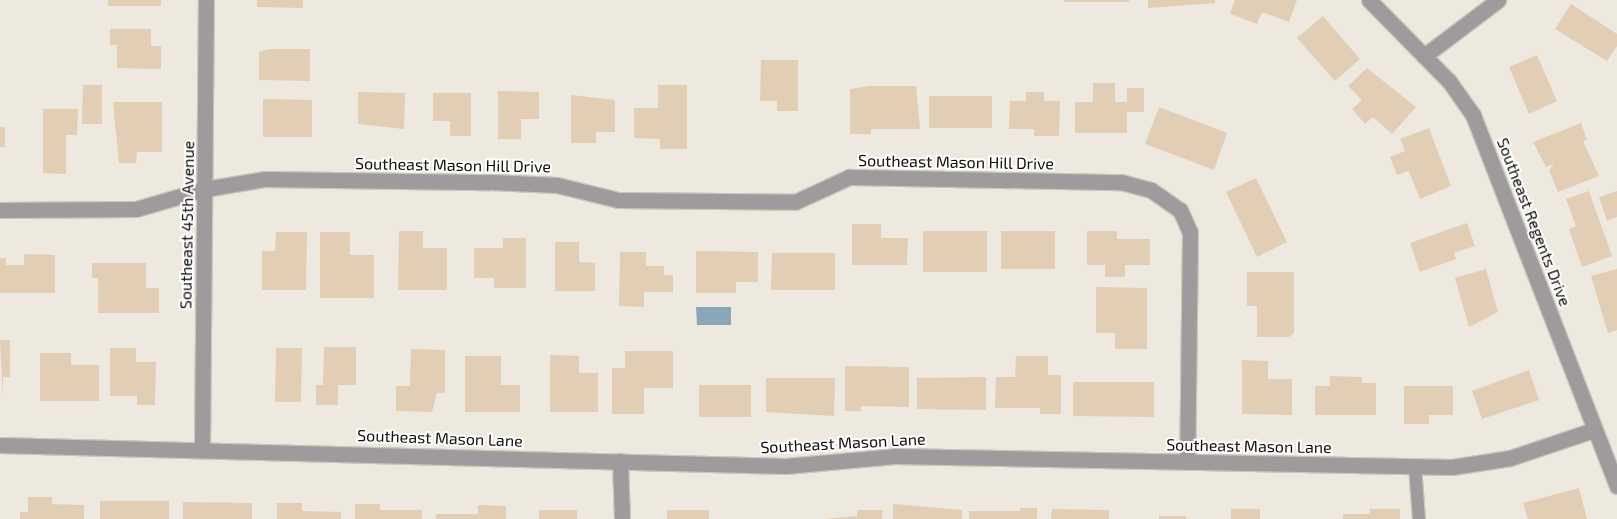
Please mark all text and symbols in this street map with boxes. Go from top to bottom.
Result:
street label: Southeast Regents Drive [1493,135,1575,309]
street label: Southeast 45th Avenue [176,140,198,310]
street label: Southeast Mason Hill Drive [858,151,1054,173]
street label: Southeast Mason Hill Drive [355,154,551,176]
street label: Southeast Mason Lane [357,426,523,450]
street label: Southeast Mason Lane [760,429,926,457]
street label: Southeast Mason Lane [1166,435,1332,457]

